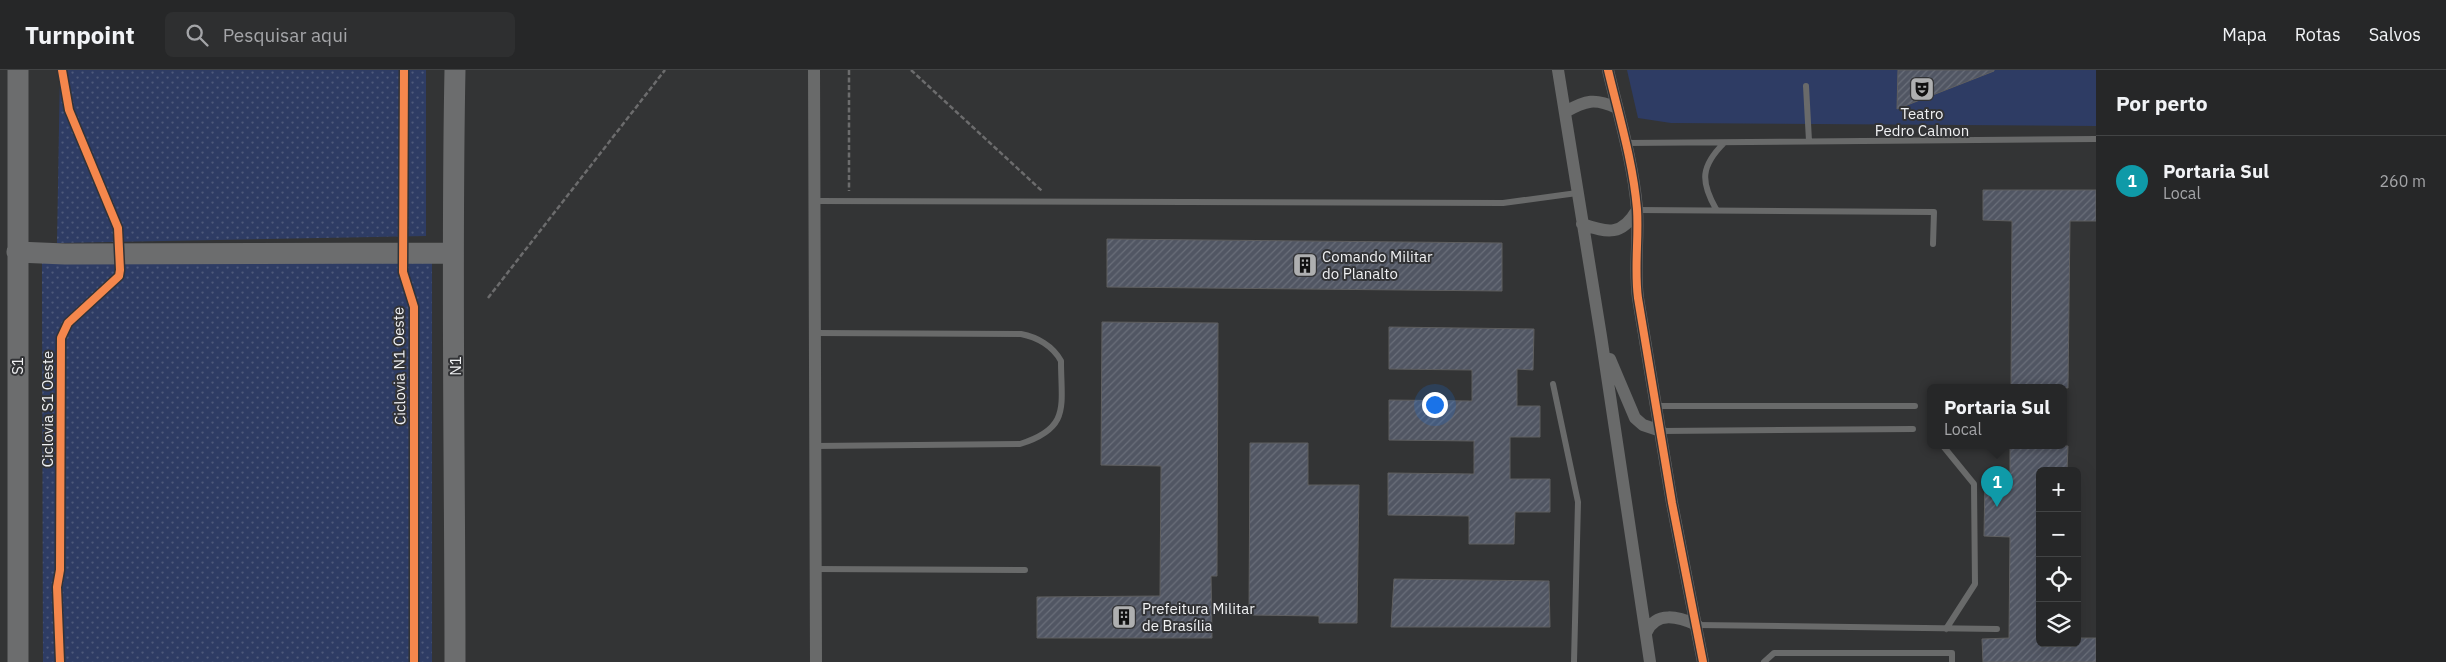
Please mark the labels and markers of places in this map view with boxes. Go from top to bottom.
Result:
theatre icon: Teatro Pedro Calmon [1909,76,1935,102]
place label: Teatro Pedro Calmon [1875,104,1969,140]
place label: Comando Militar do Planalto [1322,247,1433,283]
building icon: Comando Militar do Planalto [1292,252,1318,278]
pin: 1 [1981,466,2013,507]
place label: Prefeitura Militar de Brasília [1142,599,1255,635]
building icon: Prefeitura Militar de Brasília [1111,604,1137,630]

